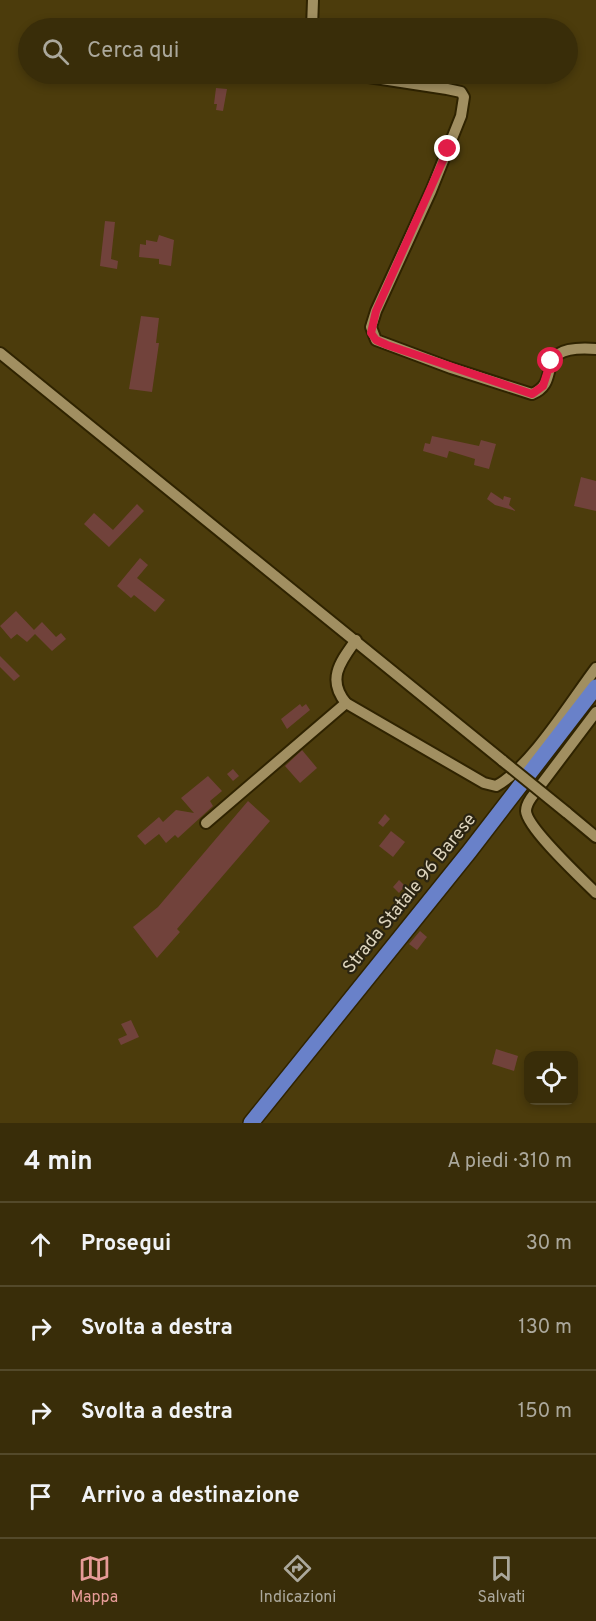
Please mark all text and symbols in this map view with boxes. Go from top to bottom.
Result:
search box [18,18,578,84]
icon: search [39,35,72,68]
text: Cerca qui [87,38,179,65]
route end [434,135,460,161]
route start [537,347,563,373]
street label: Strada Statale 96 Barese [338,809,482,979]
map controls [524,1051,578,1105]
button: locate [524,1051,578,1105]
text: 4 min [24,1146,93,1179]
text: A piedi · 310 m [447,1149,572,1175]
icon: ahead [24,1228,57,1261]
text: Prosegui [81,1231,171,1258]
text: 30 m [526,1231,572,1257]
icon: right [24,1312,57,1345]
text: Svolta a destra [81,1315,233,1342]
text: 130 m [518,1315,572,1341]
icon: right [24,1396,57,1429]
text: Svolta a destra [81,1399,233,1426]
text: 150 m [518,1399,572,1425]
icon: arrive [24,1480,57,1513]
text: Arrivo a destinazione [81,1483,299,1510]
tab: Mappa [71,1552,118,1608]
tab: Indicazioni [259,1552,336,1608]
tab: Salvati [477,1552,525,1608]

